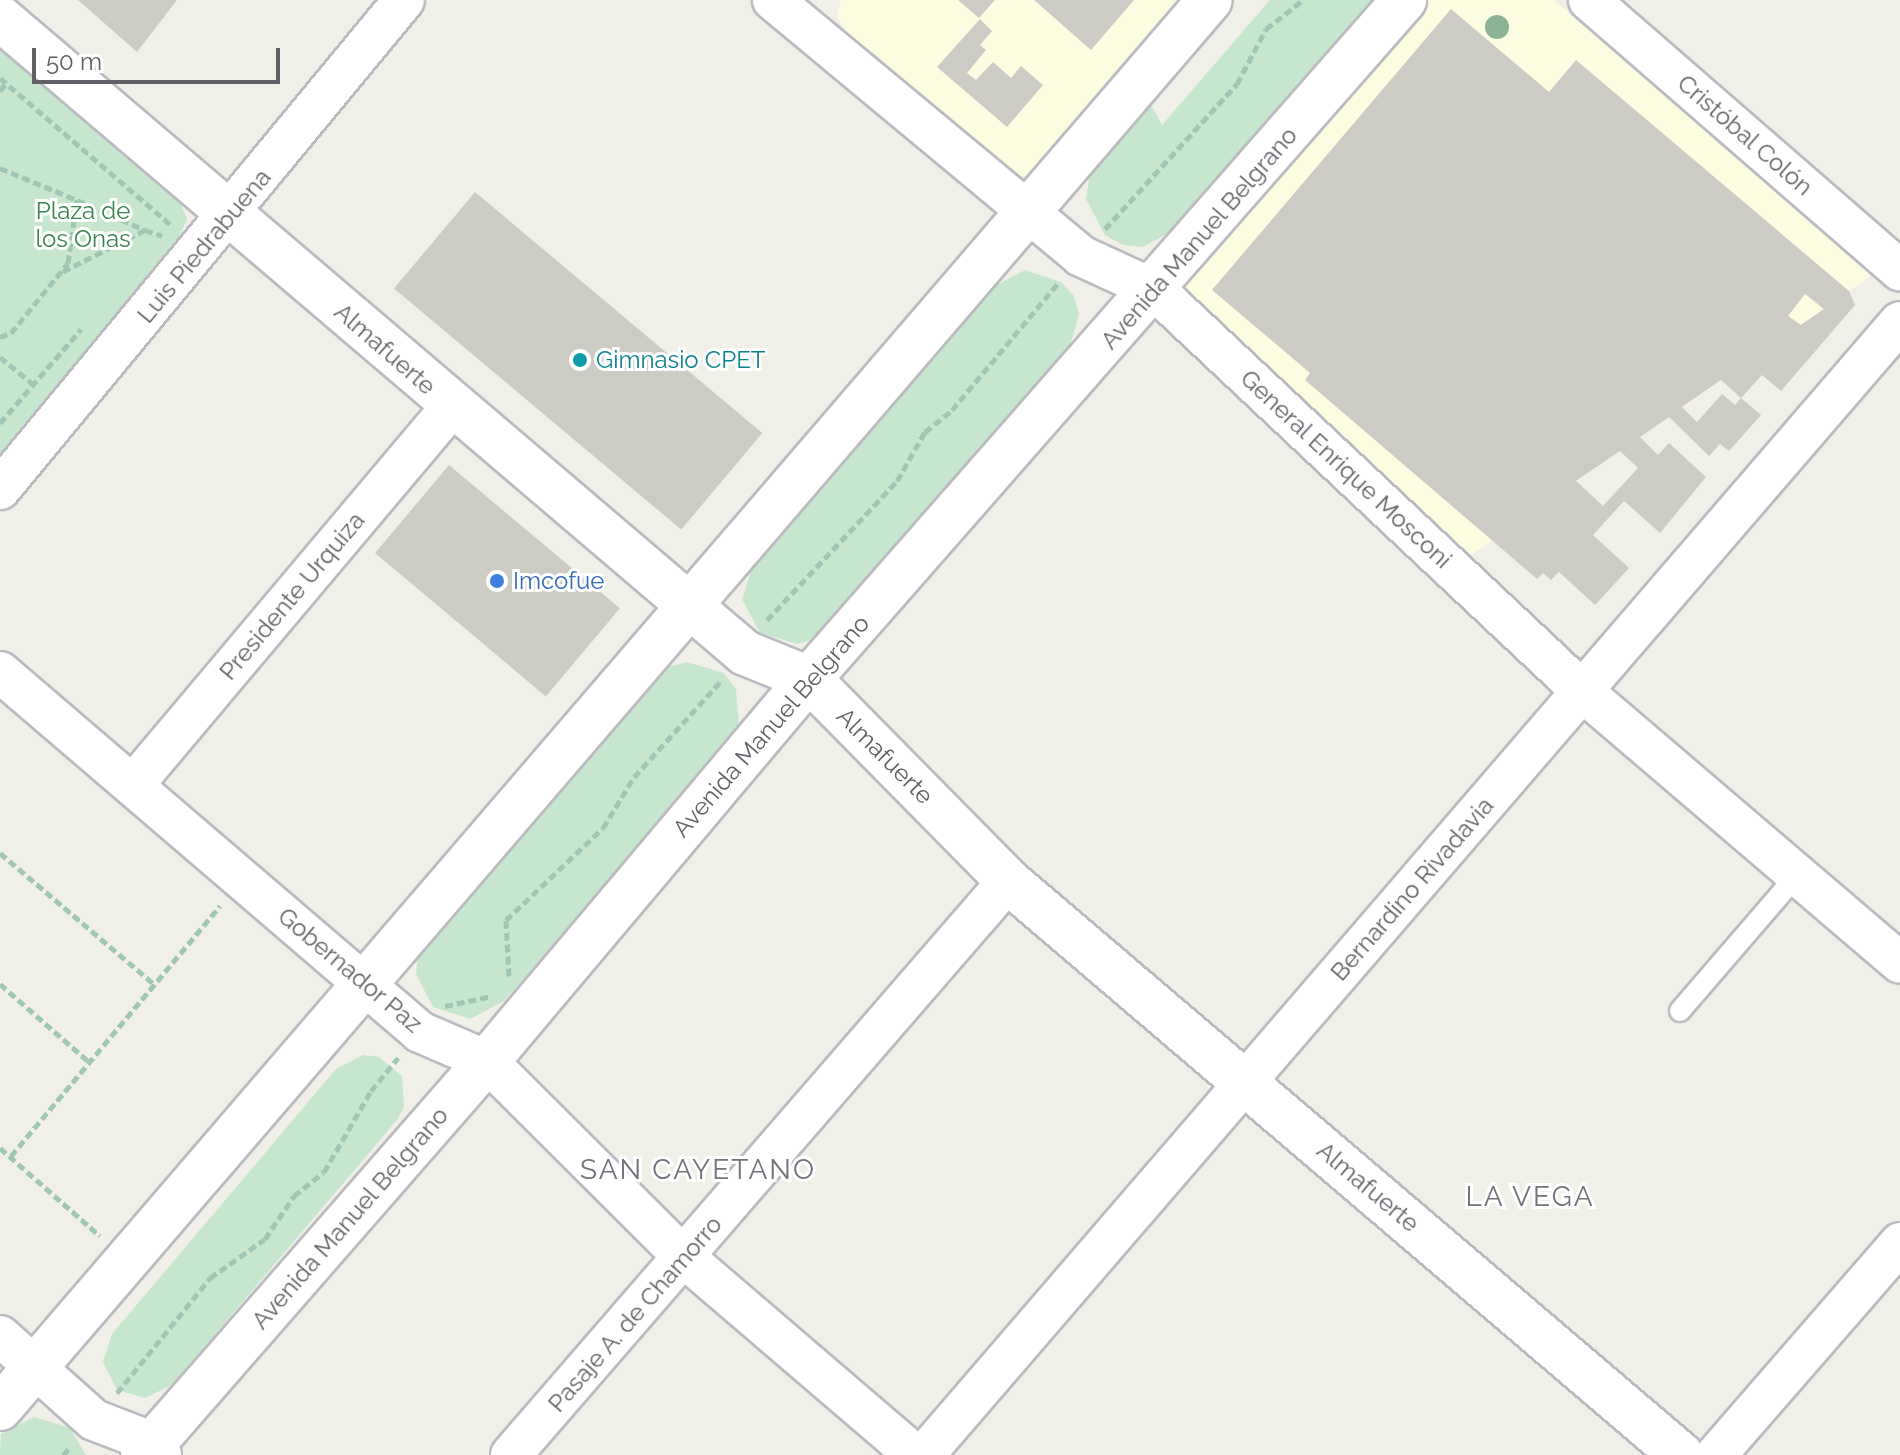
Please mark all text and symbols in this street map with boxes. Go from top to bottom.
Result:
scale bar [36,32,284,82]
text: 50 m [46,47,102,76]
street label: Cristóbal Colón [1671,68,1819,202]
street label: Avenida Manuel Belgrano [1095,121,1303,355]
street label: Luis Piedrabuena [131,163,277,329]
park label: Plaza de los Onas [35,197,131,253]
street label: Almafuerte [329,297,441,401]
place label: Gimnasio CPET [596,346,765,374]
marker: Gimnasio CPET [571,351,589,369]
street label: General Enrique Mosconi [1234,364,1458,574]
street label: Presidente Urquiza [213,506,371,686]
place label: Imcofue [513,567,604,595]
marker: Imcofue [488,572,506,590]
street label: Avenida Manuel Belgrano [667,609,875,843]
street label: Almafuerte [831,702,939,810]
street label: Bernardino Rivadavia [1325,792,1499,986]
street label: Gobernador Paz [272,901,428,1039]
street label: Avenida Manuel Belgrano [246,1101,454,1335]
street label: Almafuerte [1311,1136,1425,1238]
district label: SAN CAYETANO [580,1153,816,1187]
district label: LA VEGA [1464,1180,1596,1214]
street label: Pasaje A. de Chamorro [542,1210,728,1418]

